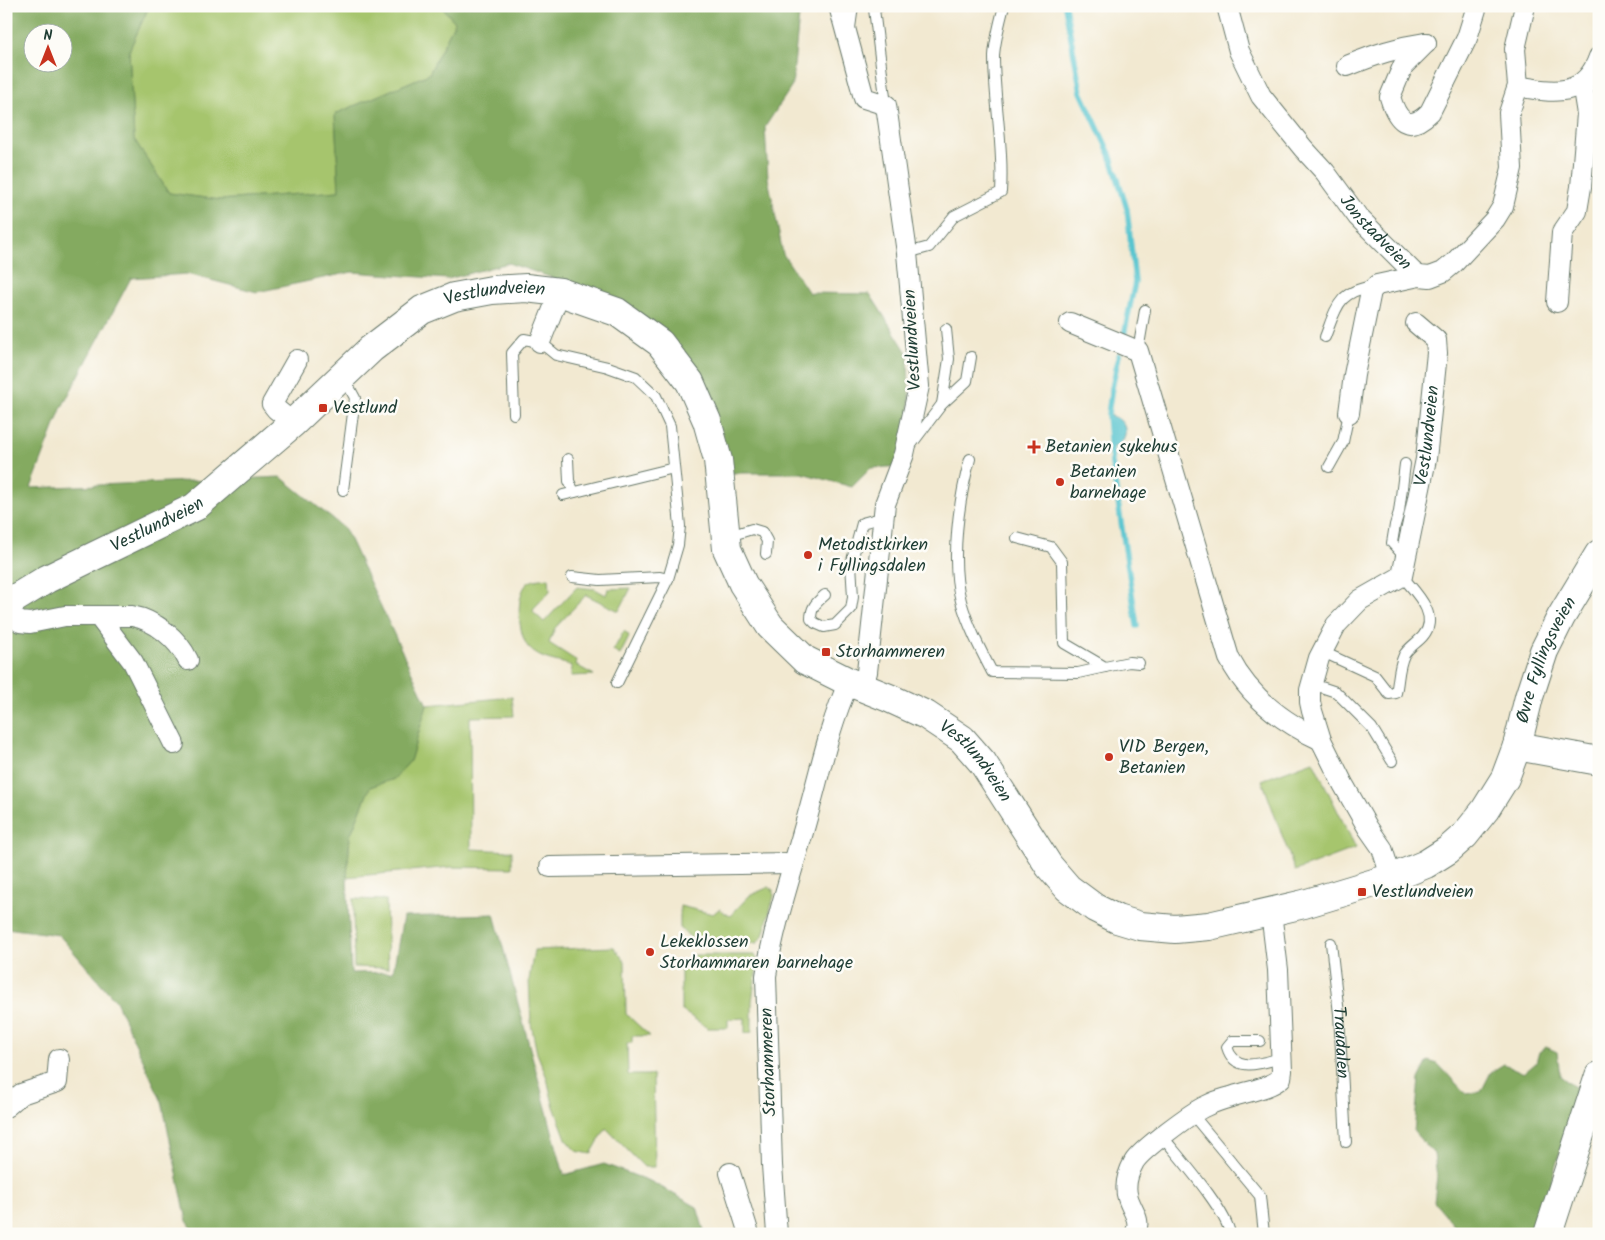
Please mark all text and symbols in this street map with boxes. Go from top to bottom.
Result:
north arrow [22,22,72,72]
text: N [44,25,53,47]
street label: Jonstadveien [1332,188,1419,278]
street label: Vestlundveien [439,273,547,314]
street label: Vestlundveien [896,288,930,392]
street label: Vestlundveien [1406,384,1448,489]
place label: Vestlund [333,394,398,423]
marker: Vestlund [317,402,329,414]
place label: Betanien sykehus [1045,433,1178,462]
marker: Betanien sykehus [1027,440,1041,454]
place label: Betanien barnehage [1070,458,1146,508]
marker: Betanien barnehage [1054,476,1066,488]
street label: Vestlundveien [105,490,211,560]
place label: Metodistkirken i Fyllingsdalen [818,531,928,581]
marker: Metodistkirken i Fyllingsdalen [802,549,814,561]
street label: Øvre Fyllingsveien [1509,591,1585,726]
place label: Storhammeren [836,638,945,667]
marker: Storhammeren [820,646,832,658]
street label: Vestlundveien [933,713,1019,808]
place label: VID Bergen, Betanien [1119,733,1209,783]
marker: VID Bergen, Betanien [1103,751,1115,763]
place label: Vestlundveien [1372,878,1474,907]
marker: Vestlundveien [1356,886,1368,898]
place label: Lekeklossen Storhammaren barnehage [660,928,853,978]
marker: Lekeklossen Storhammaren barnehage [644,946,656,958]
street label: Traudalen [1324,1005,1357,1079]
street label: Storhammeren [753,1007,785,1117]

